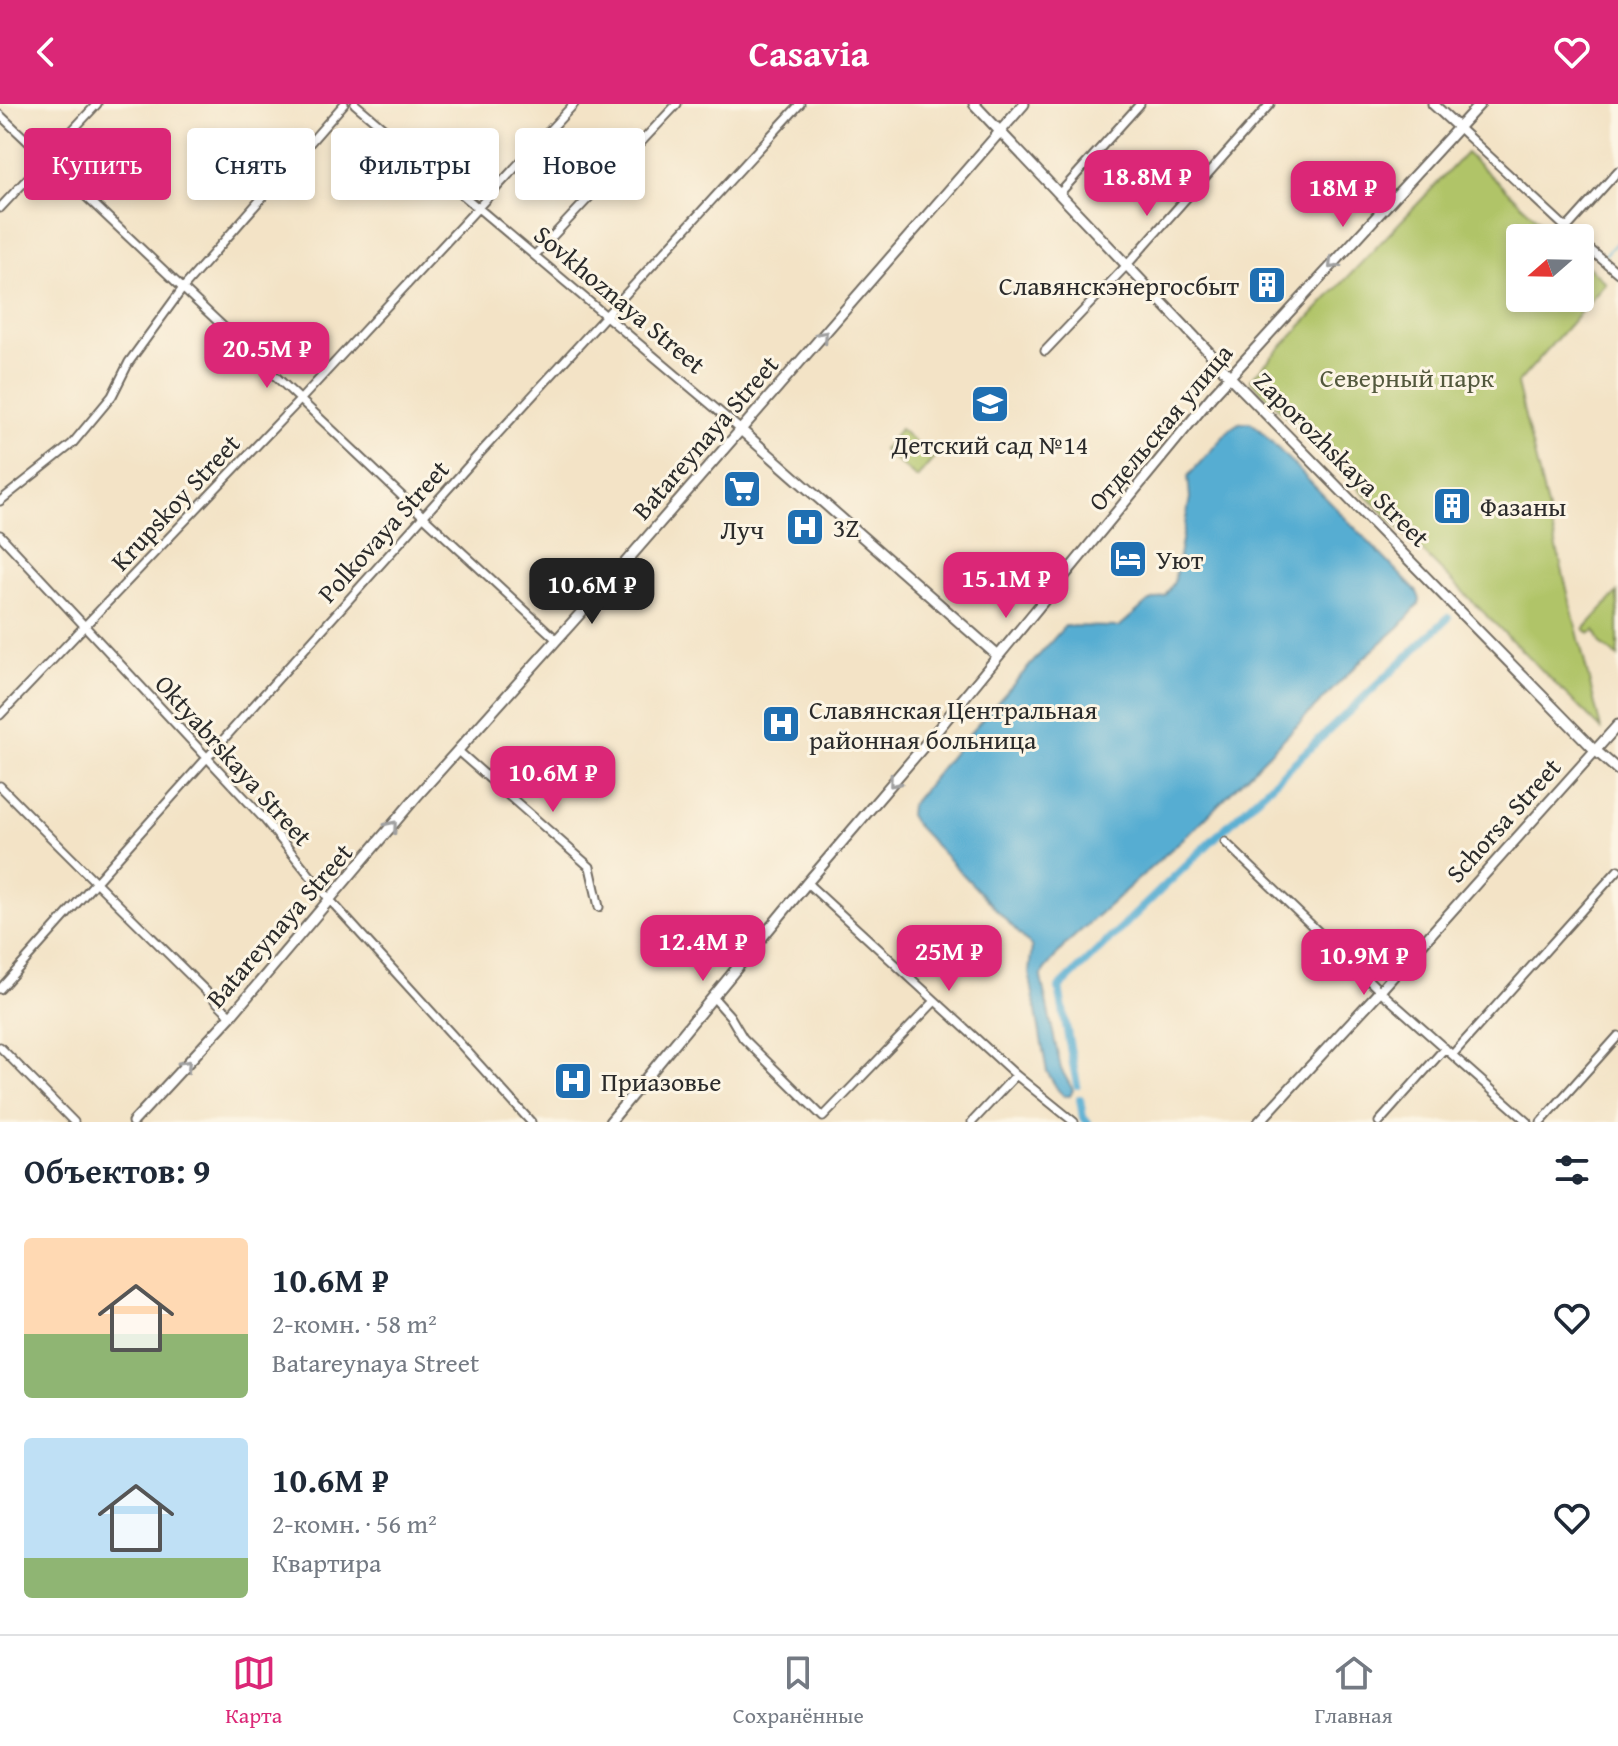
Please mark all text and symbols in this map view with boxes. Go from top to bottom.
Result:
text: Casavia [749,26,869,79]
icon: back [24,30,68,74]
icon: heart [1550,30,1594,74]
chip: Купить [24,128,171,200]
chip: Снять [187,128,315,200]
chip: Фильтры [331,128,499,200]
chip: Новое [515,128,645,200]
pin: 18.8M ₽ [1073,150,1221,218]
text: 18.8M ₽ [1102,156,1192,195]
pin: 18M ₽ [1287,161,1399,229]
text: 18M ₽ [1309,167,1377,206]
street label: Sovkhoznaya Street [525,215,715,383]
north arrow [1506,224,1594,312]
map controls [1506,224,1594,312]
one-way arrow [1327,255,1342,269]
building icon: Славянскэнергосбыт [1246,264,1288,306]
place label: Славянскэнергосбыт [999,266,1239,305]
pin: 20.5M ₽ [193,322,341,390]
text: 20.5M ₽ [222,328,312,367]
one-way arrow [813,331,828,345]
street label: Отдельская улица [1078,334,1242,519]
street label: Batareynaya Street [622,346,788,528]
park label: Северный парк [1320,358,1495,397]
street label: Zaporozhskaya Street [1245,362,1439,556]
school or university icon: Детский сад №14 [969,383,1011,425]
street label: Krupskoy Street [101,425,249,579]
place label: Детский сад №14 [891,425,1088,464]
street label: Polkovaya Street [308,451,458,611]
supermarket icon: Луч [721,468,763,510]
building icon: Фазаны [1431,485,1473,527]
place label: Фазаны [1480,487,1566,526]
hospital icon: 3Z [784,506,826,548]
place label: 3Z [833,508,859,547]
place label: Луч [720,510,764,549]
hotel icon: Уют [1107,538,1149,580]
place label: Уют [1156,540,1204,579]
pin: 15.1M ₽ [932,552,1080,620]
pin: 10.6M ₽ [518,558,666,626]
text: 15.1M ₽ [961,558,1051,597]
text: 10.6M ₽ [547,564,637,603]
street label: Oktyabrskaya Street [146,665,322,855]
place label: Славянская Центральная районная больница [809,690,1097,759]
hospital icon: Славянская Центральная районная больница [760,703,802,745]
pin: 10.6M ₽ [479,746,627,814]
street label: Schorsa Street [1436,749,1570,891]
text: 10.6M ₽ [508,752,598,791]
one-way arrow [889,772,903,787]
one-way arrow [382,820,397,835]
street label: Batareynaya Street [196,834,362,1016]
pin: 12.4M ₽ [629,915,777,983]
text: 12.4M ₽ [658,921,748,960]
pin: 25M ₽ [893,925,1005,993]
pin: 10.9M ₽ [1290,929,1438,997]
text: 25M ₽ [915,931,983,970]
text: 10.9M ₽ [1319,935,1409,974]
one-way arrow [176,1060,191,1074]
hospital icon: Приазовье [552,1060,594,1102]
place label: Приазовье [601,1062,721,1101]
text: Объектов: 9 [24,1146,210,1195]
icon: filters [1550,1148,1594,1192]
text: 10.6M ₽ [272,1255,389,1304]
icon: home [88,1270,184,1366]
icon: heart [1550,1296,1594,1340]
text: 2-комн. · 58 m² [272,1304,437,1343]
text: Batareynaya Street [272,1343,479,1382]
text: 10.6M ₽ [272,1455,389,1504]
icon: home [88,1470,184,1566]
icon: heart [1550,1496,1594,1540]
text: 2-комн. · 56 m² [272,1504,437,1543]
text: Квартира [272,1543,381,1582]
tab: Карта [225,1651,282,1731]
tab: Сохранённые [733,1651,864,1731]
tab: Главная [1314,1651,1393,1731]

